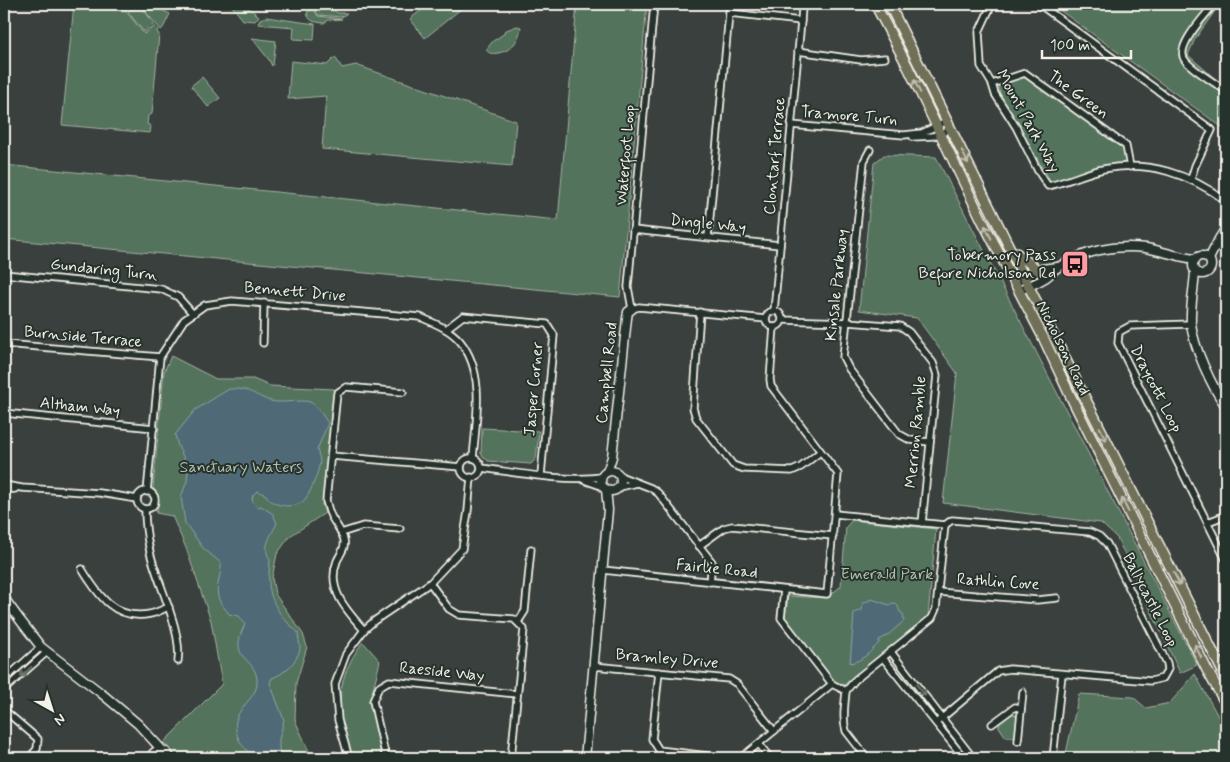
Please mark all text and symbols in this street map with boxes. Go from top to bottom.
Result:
scale bar [1042,28,1131,60]
text: 100 m [1050,36,1090,56]
street label: Mount Park Way [991,66,1065,176]
street label: The Green [1043,66,1113,124]
one-way arrow [912,79,921,94]
street label: Clontarf Terrace [759,96,791,216]
street label: Tramore Turn [800,101,898,131]
street label: Waterfoot Loop [611,104,643,206]
one-way arrow [961,149,970,164]
street label: Dingle Way [669,210,747,239]
one-way arrow [983,225,993,240]
street label: Kinsale Parkway [821,228,853,342]
place label: Tobermory Pass Before Nicholson Rd [919,245,1056,286]
bus stop icon: Tobermory Pass Before Nicholson Rd [1060,249,1090,279]
street label: Gundaring Turn [49,254,159,287]
street label: Bennett Drive [243,277,347,307]
street label: Nicholson Road [1031,297,1095,399]
street label: Burnside Terrace [23,321,143,353]
street label: Campbell Road [591,321,623,425]
street label: Jasper Corner [519,341,549,437]
street label: Draycott Loop [1125,342,1187,436]
street label: Merrion Ramble [901,375,931,489]
street label: Altham Way [39,392,121,422]
one-way arrow [1099,427,1109,442]
park label: Sanctuary Waters [180,457,302,478]
one-way arrow [1120,498,1130,513]
street label: Ballycastle Loop [1117,549,1183,651]
street label: Fairlie Road [675,554,759,584]
park label: Emerald Park [841,564,933,585]
street label: Rathlin Cove [956,569,1040,595]
one-way arrow [1172,572,1182,587]
street label: Bramley Drive [615,644,719,674]
one-way arrow [1192,644,1202,659]
street label: Raeside Way [398,657,486,687]
one-way arrow [19,666,32,678]
one-way arrow [916,683,927,696]
north arrow [28,684,78,734]
text: N [50,709,69,729]

